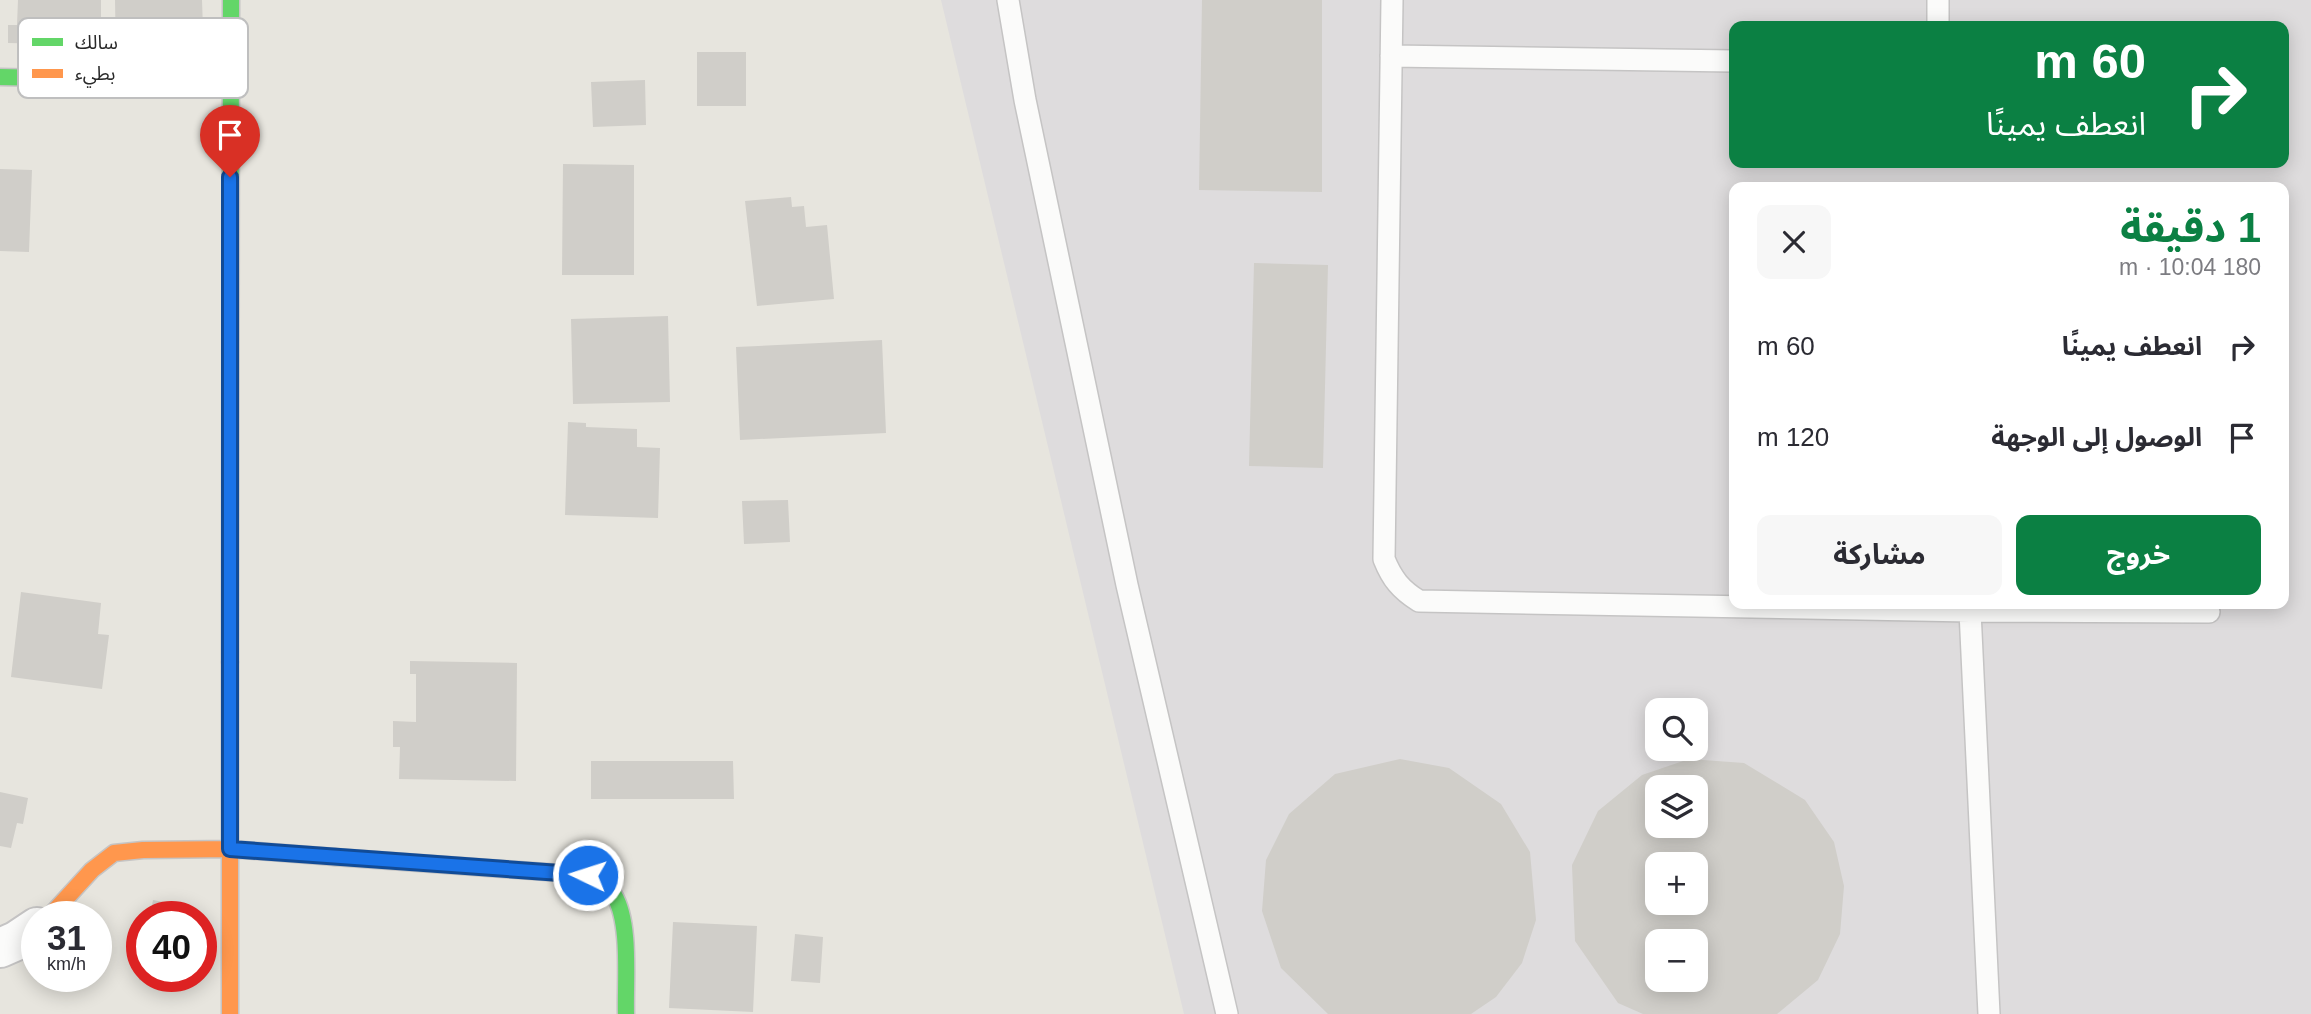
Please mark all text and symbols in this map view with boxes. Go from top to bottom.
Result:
legend [18,18,248,98]
text: سالك [75,32,118,53]
text: 60 m [2034,34,2146,88]
icon: right [2170,49,2261,140]
text: بطيء [75,63,115,88]
pin [200,105,260,177]
text: انعطف يمينًا [1986,106,2146,142]
icon: arrive [211,116,249,154]
text: 1 دقيقة [2120,204,2261,251]
button: close [1757,205,1831,279]
text: 180 m · 10:04 [2119,254,2261,280]
icon: right [2223,328,2261,366]
text: 60 m [1757,331,1815,361]
text: انعطف يمينًا [2062,331,2202,361]
icon: arrive [2223,419,2261,457]
text: 120 m [1757,422,1829,452]
text: الوصول إلى الوجهة [1991,422,2202,452]
button: مشاركة [1757,515,2002,595]
button: خروج [2016,515,2261,595]
map controls [1645,698,1708,992]
button: search [1645,698,1708,761]
button: layers [1645,775,1708,838]
position arrow [551,838,625,912]
button: + [1645,852,1708,915]
speed limit sign: 40 [126,901,217,992]
text: 31 [47,918,86,957]
button: − [1645,929,1708,992]
text: km/h [47,954,86,974]

